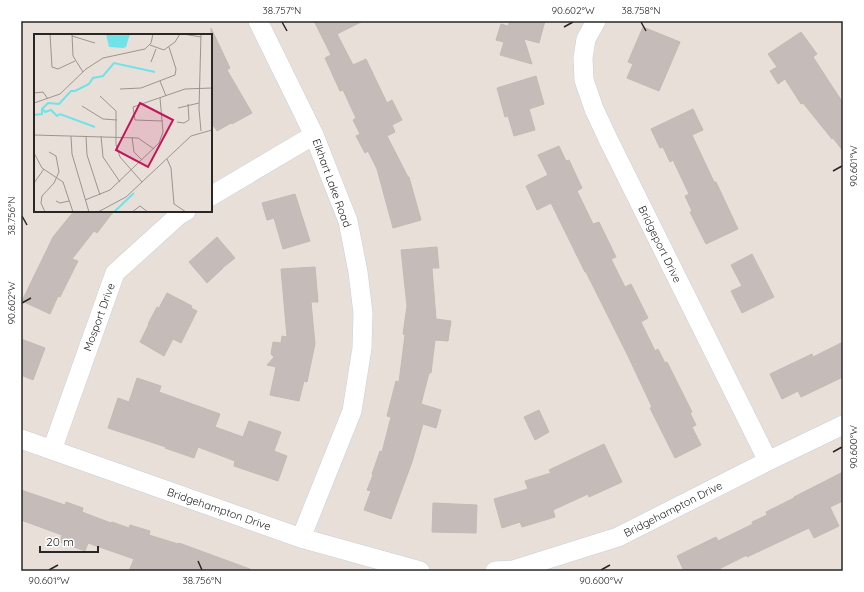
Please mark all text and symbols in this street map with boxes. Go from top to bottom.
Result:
text: 38.757°N [263,4,301,17]
text: 90.602°W [551,4,595,17]
text: 38.758°N [621,4,661,17]
inset map [34,34,212,212]
street label: Elkhart Lake Road [309,137,355,229]
text: 90.601°W [847,145,860,187]
text: 38.756°N [5,196,18,236]
street label: Bridgeport Drive [635,203,685,285]
text: 90.602°W [5,281,18,325]
street label: Mosport Drive [80,281,118,353]
text: 90.600°W [847,425,860,469]
street label: Bridgehampton Drive [621,478,725,540]
street label: Bridgehampton Drive [165,485,273,533]
scale bar [40,528,98,554]
text: 20 m [46,534,74,549]
text: 90.601°W [28,574,70,587]
text: 38.756°N [182,574,222,587]
text: 90.600°W [579,574,623,587]

